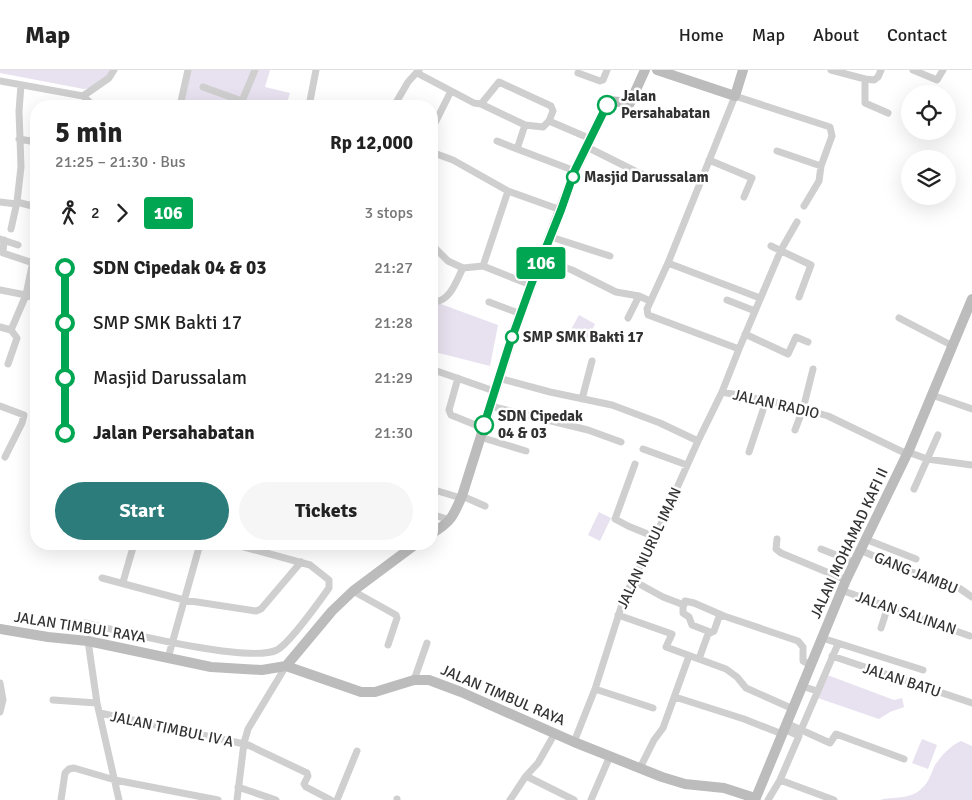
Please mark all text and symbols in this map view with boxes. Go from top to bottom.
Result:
text: Map [25,20,70,50]
text: Home [679,24,724,46]
text: Map [752,24,785,46]
text: About [813,24,859,46]
text: Contact [887,24,947,46]
map controls [901,85,956,205]
button: locate [901,85,956,140]
place label: Jalan Persahabatan [621,87,710,122]
marker: Jalan Persahabatan [597,95,617,115]
text: 5 min [55,116,123,150]
text: Rp 12,000 [330,131,413,155]
button: layers [901,150,956,205]
text: 21:25 – 21:30 · Bus [55,152,186,172]
place label: Masjid Darussalam [584,168,709,186]
marker: Masjid Darussalam [566,170,580,184]
icon: walk [55,199,83,227]
icon: forward [108,199,136,227]
text: 106 [154,202,183,224]
text: 2 [91,203,100,223]
text: 3 stops [365,203,413,223]
line badge: 106 [512,247,570,279]
text: 106 [526,252,556,274]
text: SDN Cipedak 04 & 03 [93,256,267,280]
text: 21:27 [374,258,413,278]
text: SMP SMK Bakti 17 [93,311,242,335]
text: 21:28 [374,313,413,333]
place label: SMP SMK Bakti 17 [523,328,644,346]
marker: SMP SMK Bakti 17 [505,330,519,344]
text: Masjid Darussalam [93,366,247,390]
text: 21:29 [374,368,413,388]
street label: JALAN RADIO [731,385,821,423]
place label: SDN Cipedak 04 & 03 [498,407,583,442]
marker: SDN Cipedak 04 & 03 [474,415,494,435]
text: Jalan Persahabatan [93,421,255,445]
text: 21:30 [374,423,413,443]
street label: JALAN MOHAMAD KAFI II [806,465,892,621]
button: Start [55,482,229,540]
button: Tickets [239,482,413,540]
street label: JALAN NURUL IMAN [613,484,685,612]
street label: GANG JAMBU [871,548,961,598]
street label: JALAN SALINAN [853,587,959,639]
street label: JALAN TIMBUL RAYA [13,608,147,646]
street label: JALAN BATU [861,659,943,701]
street label: JALAN TIMBUL RAYA [438,661,568,729]
street label: JALAN TIMBUL IV A [109,707,235,751]

